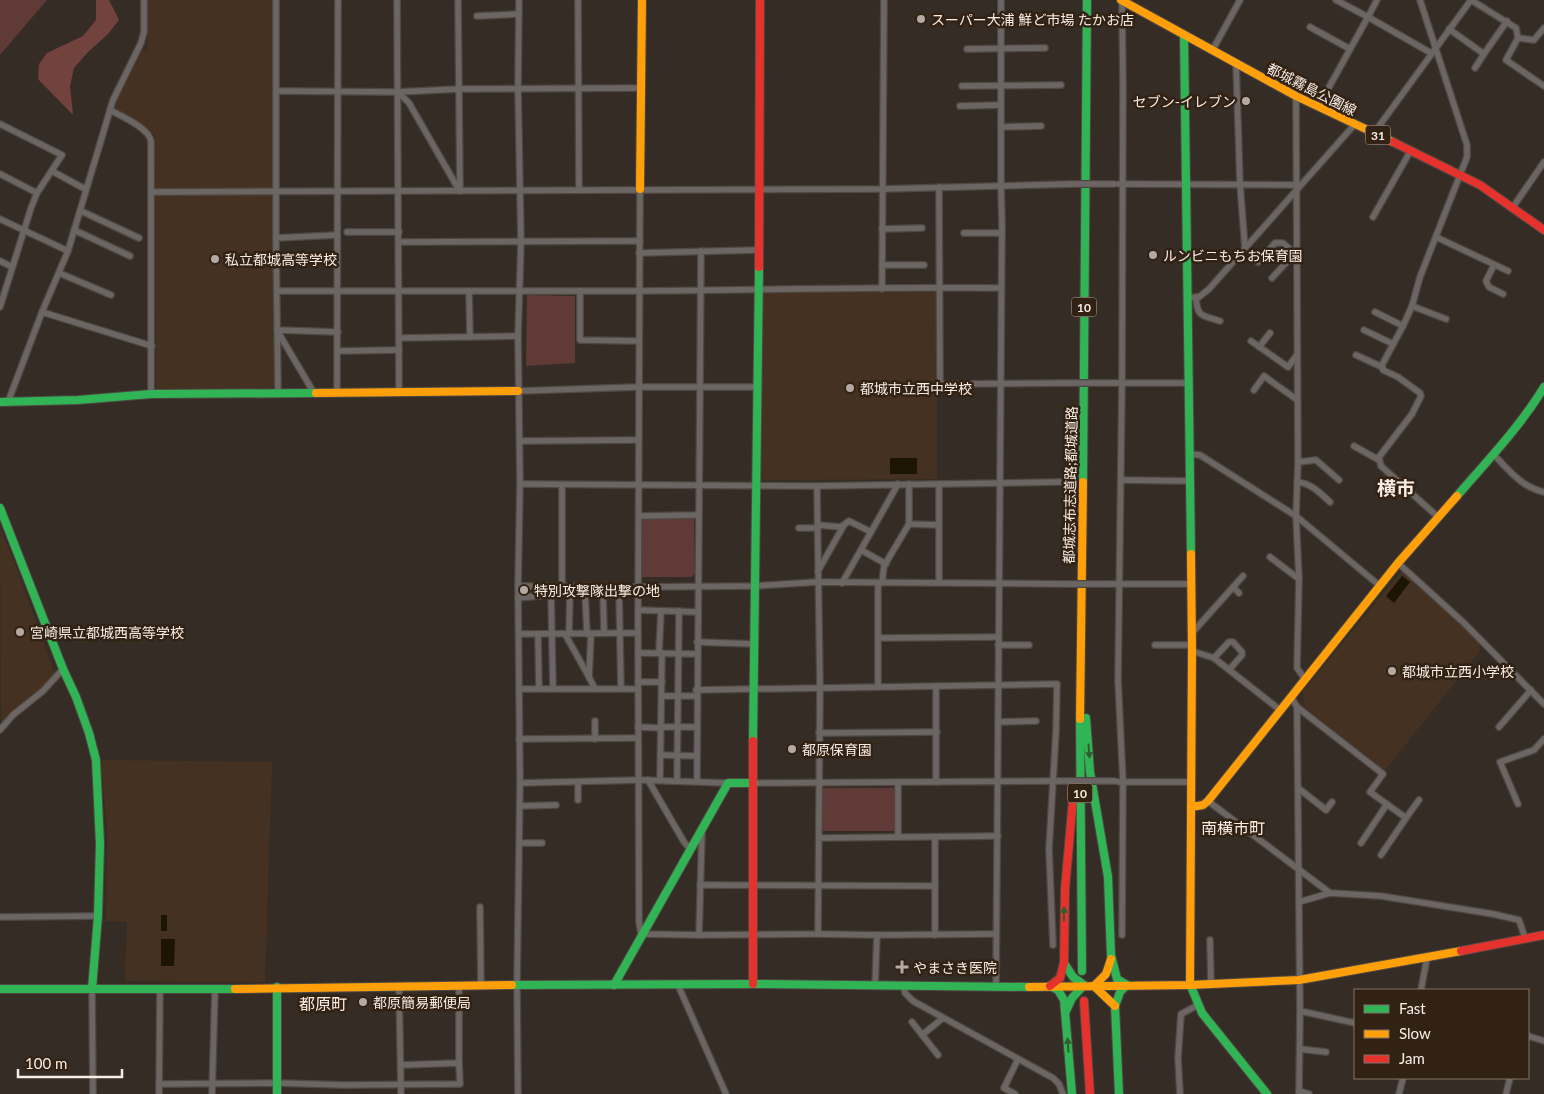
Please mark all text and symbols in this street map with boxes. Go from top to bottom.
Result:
place label: スーパー大浦 鮮ど市場 たかお店 [931,11,1134,28]
marker: スーパー大浦 鮮ど市場 たかお店 [915,13,927,25]
street label: 都城霧島公園線 [1264,59,1360,119]
place label: セブン-イレブン [1133,93,1236,110]
marker: セブン-イレブン [1240,95,1252,107]
road number: 31 [1366,126,1390,144]
place label: ルンビニもちお保育園 [1163,247,1303,264]
marker: ルンビニもちお保育園 [1147,249,1159,261]
place label: 私立都城高等学校 [225,251,337,268]
marker: 私立都城高等学校 [209,253,221,265]
road number: 10 [1072,298,1096,316]
place label: 都城市立西中学校 [860,380,972,397]
marker: 都城市立西中学校 [844,382,856,394]
street label: 都城志布志道路;都城道路 [1060,406,1080,564]
district label: 横市 [1377,476,1415,499]
place label: 特別攻撃隊出撃の地 [534,582,660,599]
marker: 特別攻撃隊出撃の地 [518,584,530,596]
place label: 宮崎県立都城西高等学校 [30,624,184,641]
marker: 宮崎県立都城西高等学校 [14,626,26,638]
place label: 都城市立西小学校 [1402,663,1514,680]
marker: 都城市立西小学校 [1386,665,1398,677]
place label: 都原保育園 [802,741,872,758]
marker: 都原保育園 [786,743,798,755]
one-way arrow [1085,743,1093,759]
road number: 10 [1068,784,1092,802]
district label: 南横市町 [1201,818,1265,837]
one-way arrow [1061,906,1069,922]
place label: やまさき医院 [913,959,997,976]
marker: やまさき医院 [895,960,909,974]
legend [1354,989,1529,1079]
district label: 都原町 [299,994,347,1013]
place label: 都原簡易郵便局 [373,994,471,1011]
marker: 都原簡易郵便局 [357,996,369,1008]
text: Fast [1399,999,1426,1017]
text: Slow [1399,1024,1431,1042]
one-way arrow [1064,1037,1072,1053]
scale bar [18,1046,121,1078]
text: Jam [1399,1049,1425,1067]
text: 100 m [25,1054,67,1072]

